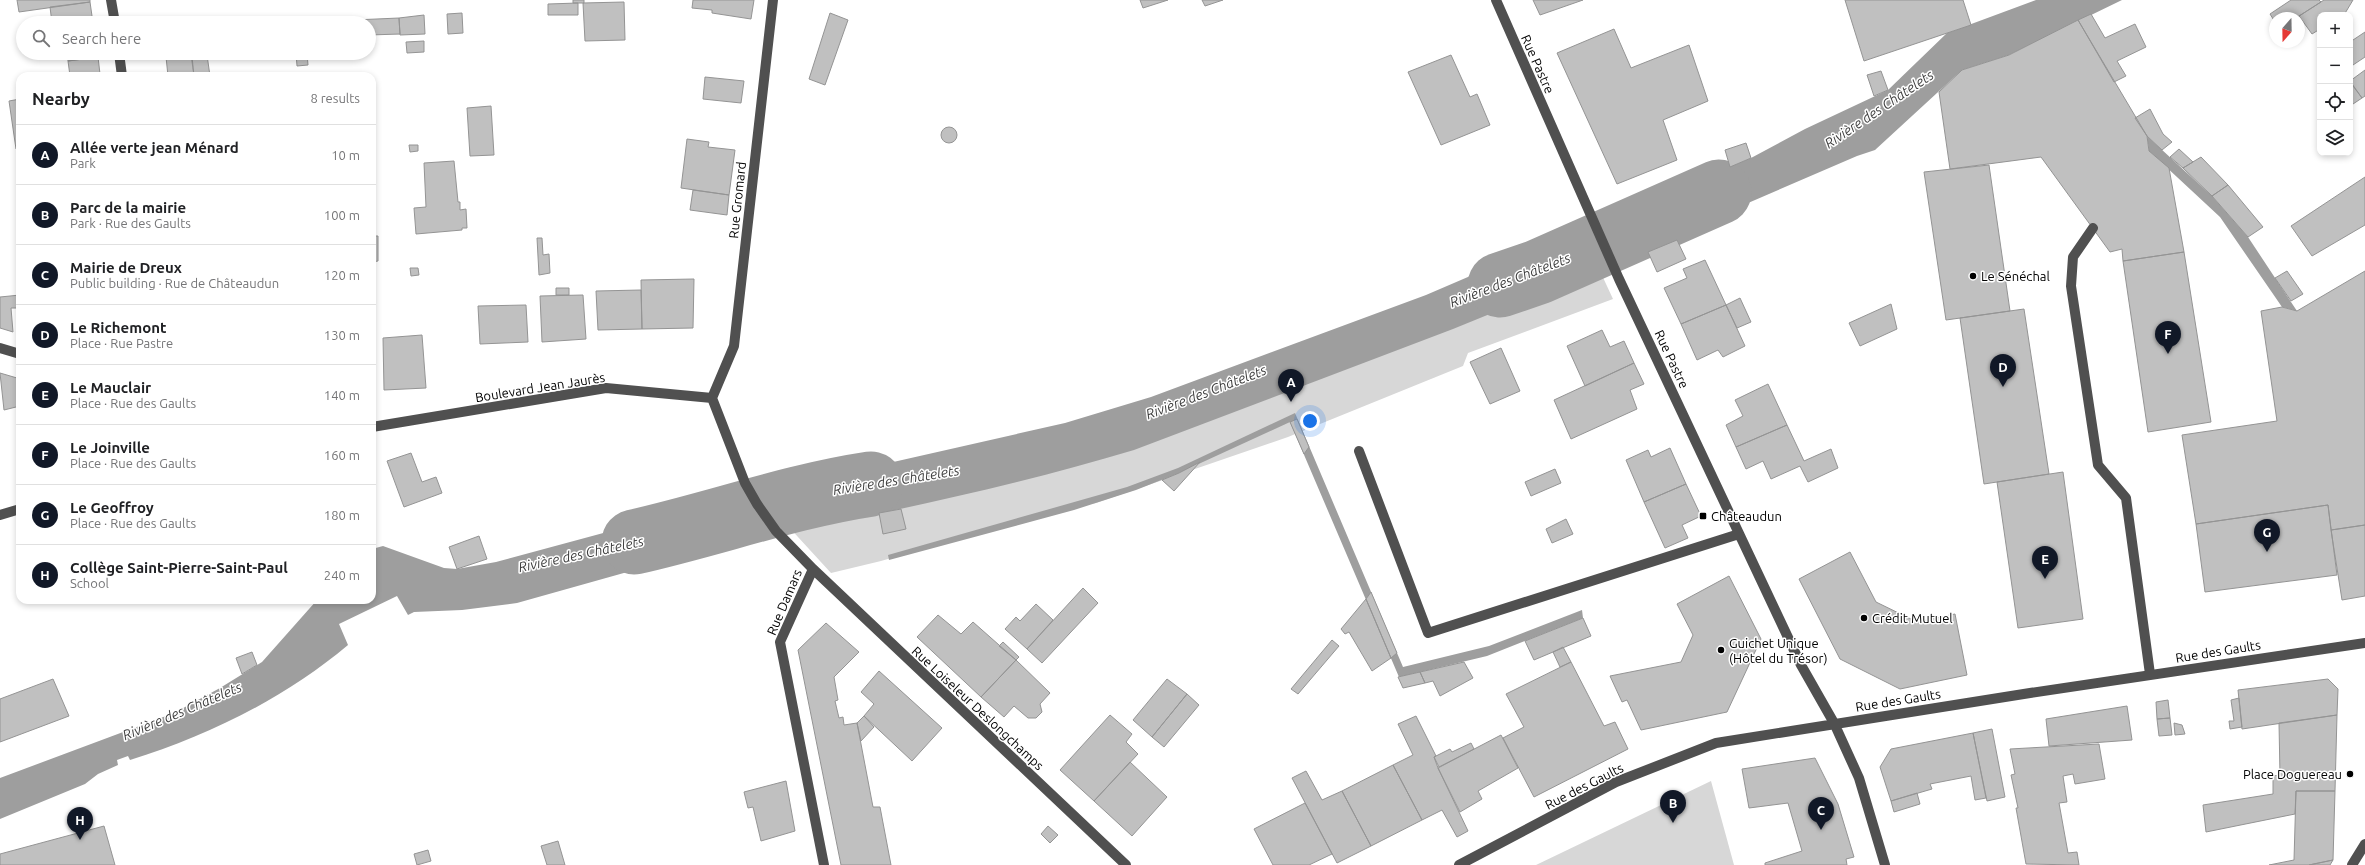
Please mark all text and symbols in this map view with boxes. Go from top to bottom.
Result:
north arrow [2269,12,2305,48]
map controls [2317,12,2353,156]
button: + [2317,12,2353,48]
search box [16,16,376,60]
icon: search [30,27,52,49]
text: Search here [62,30,141,47]
street label: Rue Pastre [1519,32,1557,96]
button: − [2317,48,2353,84]
water label: Rivière des Châtelets [1822,67,1937,151]
button: locate [2317,84,2353,120]
text: Nearby [32,89,90,108]
text: 8 results [310,91,360,105]
button: layers [2317,120,2353,156]
text: Allée verte jean Ménard [70,139,239,156]
text: A [40,148,50,162]
text: 10 m [331,148,360,162]
text: Park [70,156,96,170]
street label: Rue Gromard [726,161,748,239]
text: Parc de la mairie [70,199,186,216]
text: B [41,208,49,222]
text: 100 m [324,208,360,222]
text: Park · Rue des Gaults [70,216,191,230]
water label: Rivière des Châtelets [1447,250,1573,310]
text: Mairie de Dreux [70,259,182,276]
text: C [41,268,49,282]
text: 120 m [324,268,360,282]
place label: Le Sénéchal [1981,269,2051,283]
marker: Le Sénéchal [1968,271,1978,281]
text: Public building · Rue de Châteaudun [70,276,279,290]
text: Le Richemont [70,319,166,336]
pin: F [2155,321,2181,354]
text: D [40,328,50,342]
text: 130 m [324,328,360,342]
street label: Rue Pastre [1652,328,1692,390]
text: Place · Rue Pastre [70,336,173,350]
pin: D [1990,354,2016,387]
water label: Rivière des Châtelets [1143,362,1269,422]
pin: A [1278,369,1304,402]
street label: Boulevard Jean Jaurès [474,370,606,404]
text: Le Mauclair [70,379,151,396]
text: E [41,388,49,402]
text: 140 m [324,388,360,402]
text: Place · Rue des Gaults [70,396,196,410]
your location [1300,411,1320,431]
text: Le Joinville [70,439,150,456]
text: F [41,448,49,462]
text: 160 m [324,448,360,462]
text: Place · Rue des Gaults [70,456,196,470]
water label: Rivière des Châtelets [832,462,961,498]
text: Le Geoffroy [70,499,154,516]
text: G [41,508,50,522]
text: 180 m [324,508,360,522]
place label: Châteaudun [1711,509,1782,523]
marker: Châteaudun [1698,511,1708,521]
text: Place · Rue des Gaults [70,516,196,530]
pin: G [2254,519,2280,552]
water label: Rivière des Châtelets [517,533,645,575]
pin: E [2032,546,2058,579]
text: Collège Saint-Pierre-Saint-Paul [70,559,288,576]
street label: Rue Damars [764,567,804,637]
text: H [40,568,50,582]
text: 240 m [324,568,360,582]
text: School [70,576,109,590]
place label: Crédit Mutuel [1872,611,1953,625]
marker: Crédit Mutuel [1859,613,1869,623]
place label: Guichet Unique (Hôtel du Trésor) [1729,636,1828,666]
street label: Rue des Gaults [2174,637,2262,665]
street label: Rue Loiseleur Deslongchamps [909,643,1047,773]
marker: Guichet Unique (Hôtel du Trésor) [1716,645,1726,655]
water label: Rivière des Châtelets [120,679,244,743]
street label: Rue des Gaults [1854,686,1942,714]
street label: Rue des Gaults [1543,760,1626,812]
place label: Place Doguereau [2243,767,2342,781]
marker: Place Doguereau [2345,769,2355,779]
pin: B [1660,790,1686,823]
pin: C [1808,797,1834,830]
pin: H [67,807,93,840]

